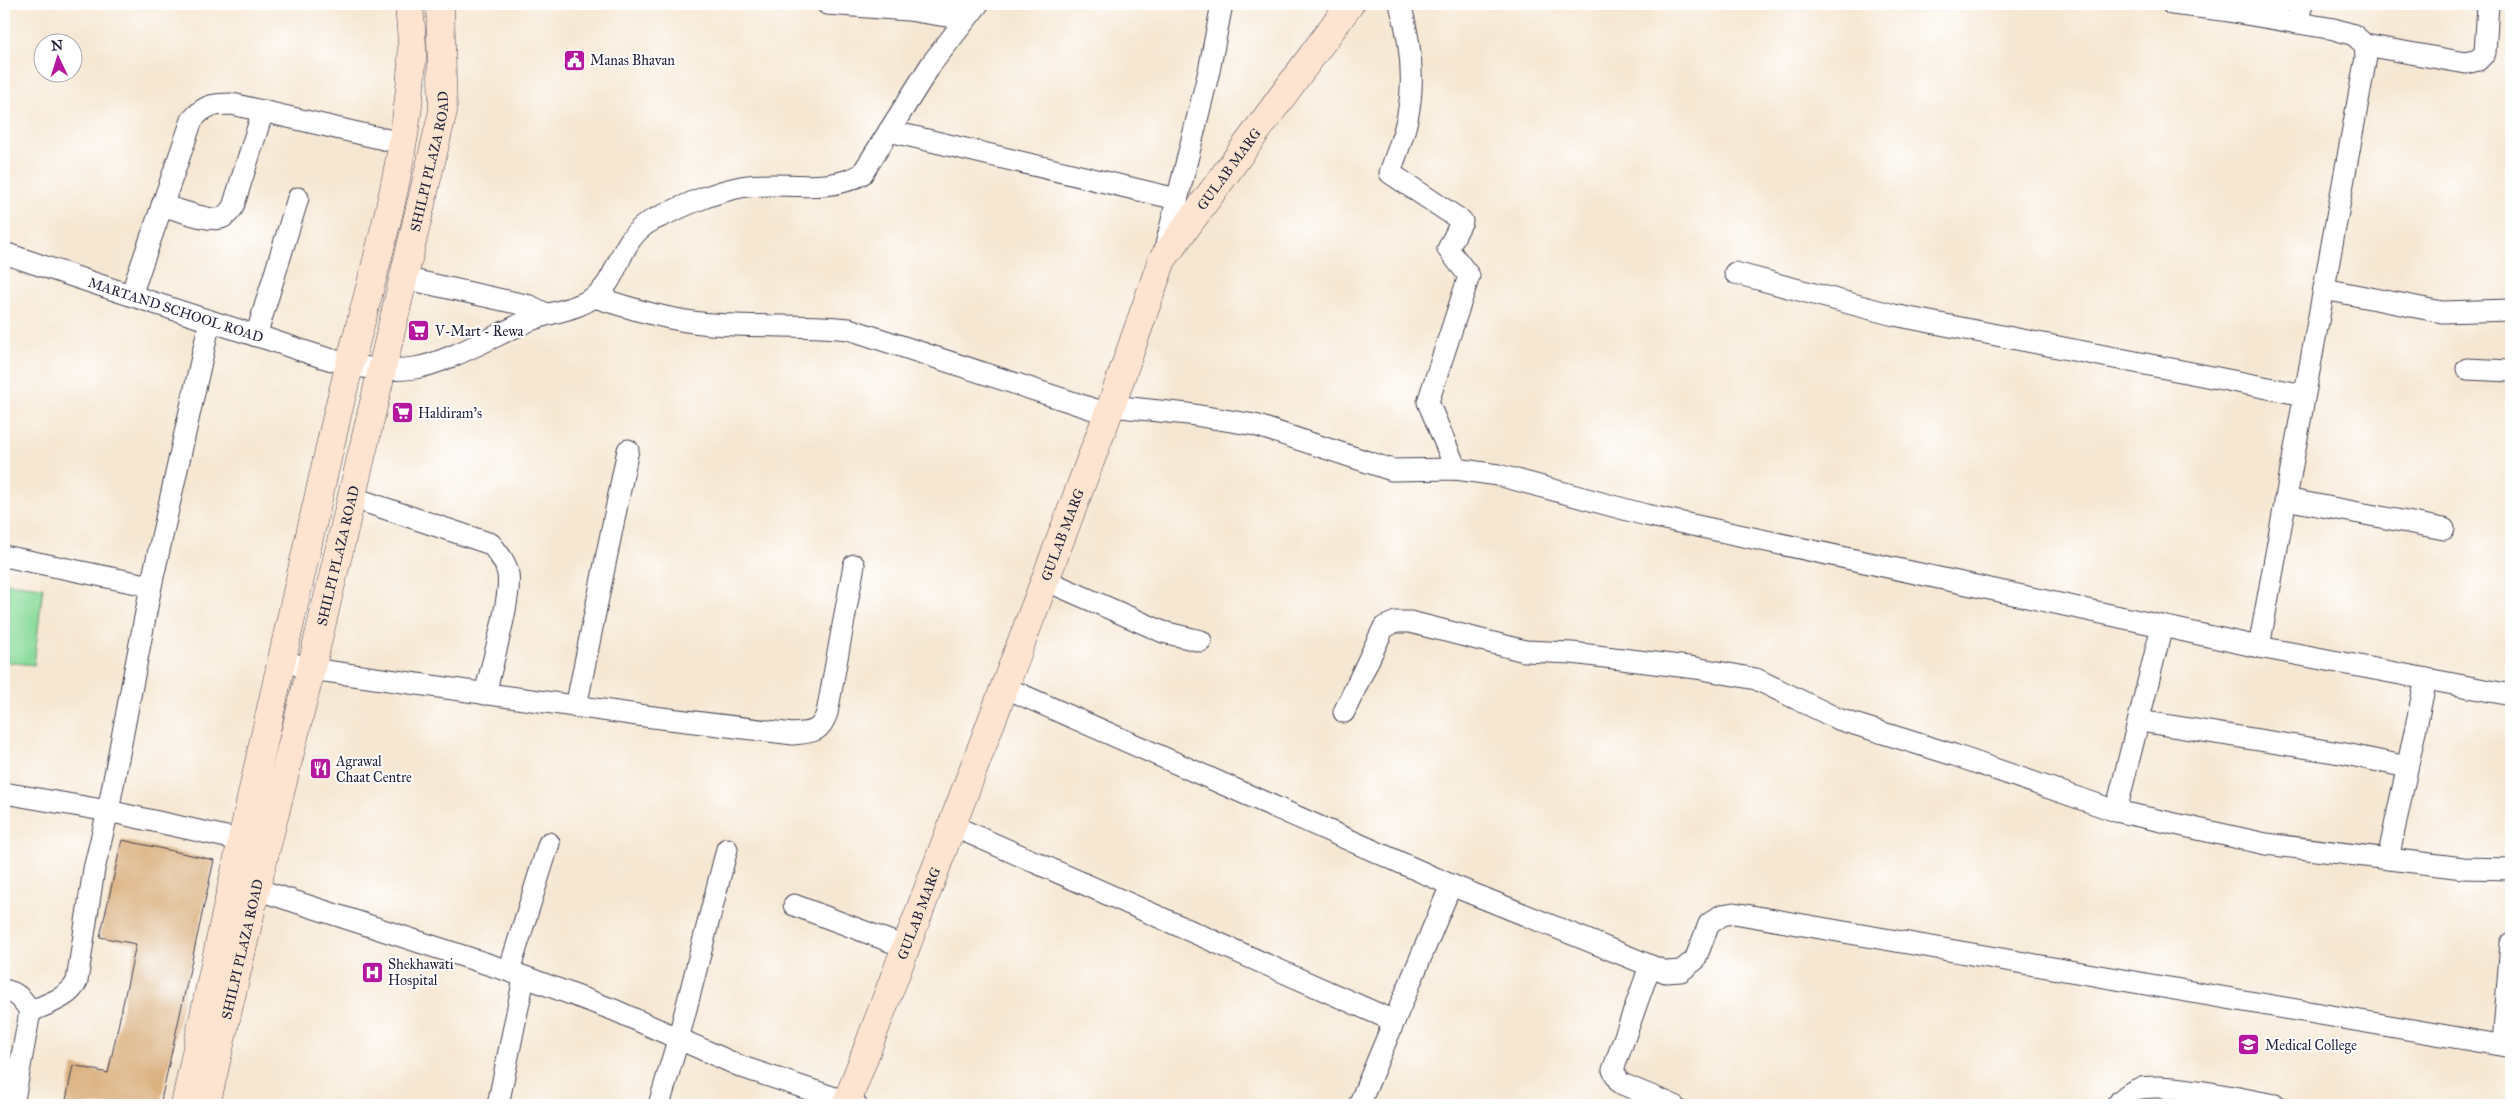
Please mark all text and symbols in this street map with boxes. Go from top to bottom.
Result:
north arrow [32,32,82,82]
text: N [51,37,64,54]
public building icon: Manas Bhavan [562,48,586,72]
place label: Manas Bhavan [590,52,675,69]
street label: SHILPI PLAZA ROAD [406,91,452,233]
street label: GULAB MARG [1193,125,1264,213]
street label: MARTAND SCHOOL ROAD [86,273,266,346]
supermarket icon: V-Mart - Rewa [407,319,431,343]
place label: V-Mart - Rewa [434,323,524,340]
supermarket icon: Haldiram's [390,401,414,425]
place label: Haldiram's [418,405,482,422]
street label: SHILPI PLAZA ROAD [313,484,363,627]
street label: GULAB MARG [1037,486,1087,583]
place label: Agrawal Chaat Centre [335,753,412,786]
restaurant icon: Agrawal Chaat Centre [308,757,332,781]
street label: GULAB MARG [893,865,944,962]
street label: SHILPI PLAZA ROAD [218,877,267,1021]
place label: Shekhawati Hospital [388,956,454,989]
hospital icon: Shekhawati Hospital [360,960,384,984]
school or university icon: Medical College [2237,1033,2261,1057]
place label: Medical College [2265,1037,2357,1054]

